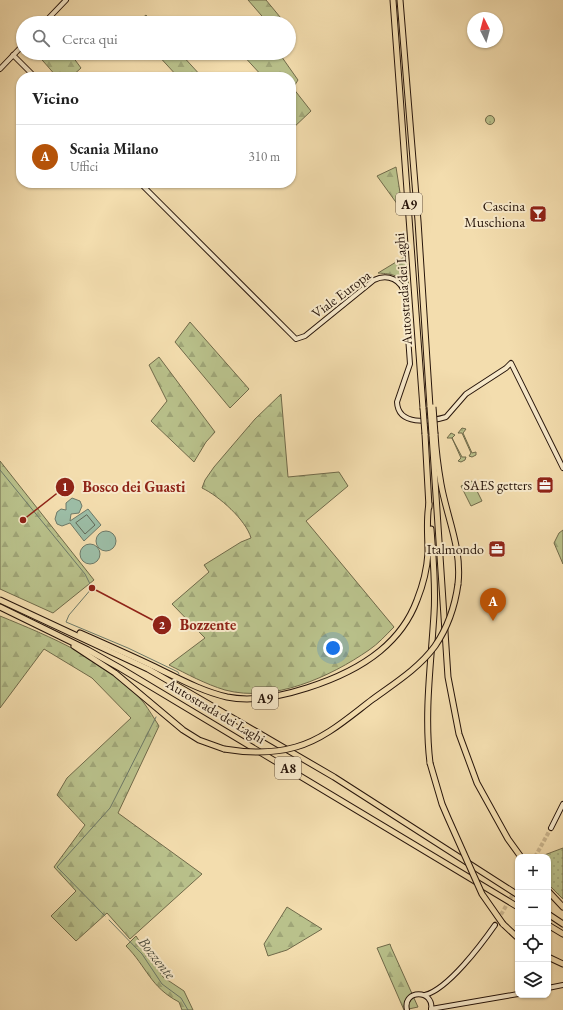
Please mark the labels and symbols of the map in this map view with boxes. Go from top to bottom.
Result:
north arrow [467,12,503,48]
road number: A9 [396,193,422,215]
place label: Cascina Muschiona [464,197,525,231]
bar icon: Cascina Muschiona [528,204,548,224]
street label: Autostrada dei Laghi [390,232,416,347]
street label: Viale Europa [308,266,374,322]
callout: Bosco dei Guasti [55,473,194,500]
office icon: SAES getters [535,475,555,495]
place label: SAES getters [464,476,532,494]
text: Bosco dei Guasti [83,477,186,496]
text: 1 [62,479,68,495]
office icon: Italmondo [487,539,507,559]
place label: Italmondo [427,540,484,558]
pin: A [480,588,506,621]
callout: Bozzente [152,611,244,638]
text: Bozzente [180,615,236,634]
text: 2 [159,617,166,633]
your location [323,638,343,658]
street label: Autostrada dei Laghi [162,674,269,748]
road number: A9 [252,687,278,709]
road number: A8 [275,757,301,779]
water label: Bozzente [134,932,181,983]

